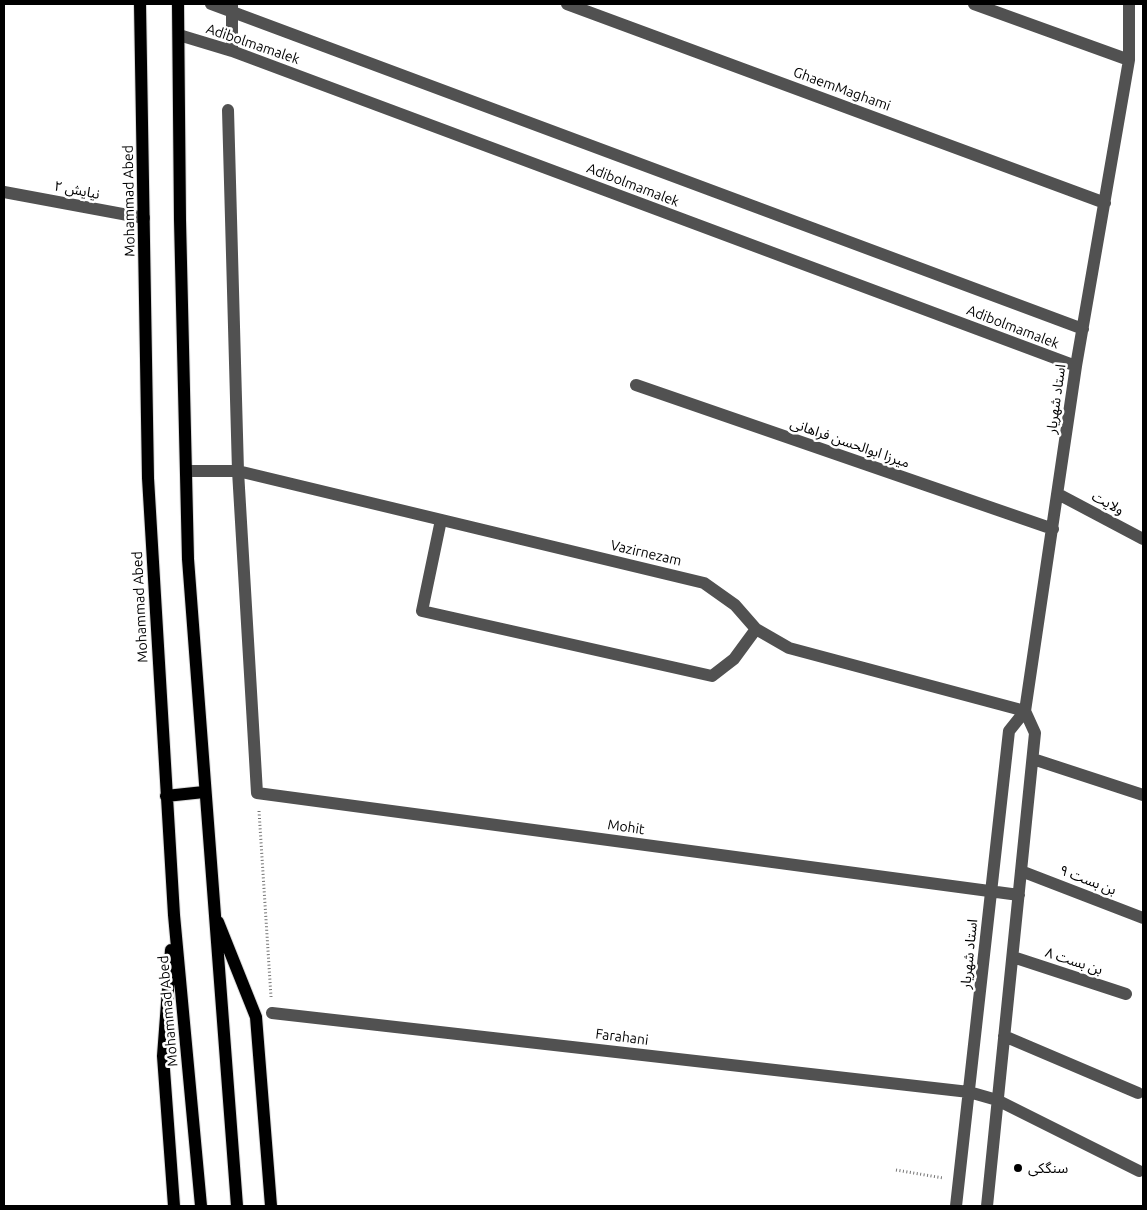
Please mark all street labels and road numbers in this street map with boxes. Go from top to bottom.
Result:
street label: Adibolmamalek [204,20,302,68]
street label: GhaemMaghami [791,64,893,114]
street label: Mohammad Abed [120,145,138,257]
street label: Adibolmamalek [584,160,682,210]
street label: نیایش ۲ [53,177,101,203]
street label: Adibolmamalek [964,302,1062,352]
street label: استاد شهریار [1043,363,1069,435]
street label: میرزا ابوالحسن فراهانی [788,415,912,471]
street label: ولایت [1089,488,1127,518]
street label: Vazirnezam [609,537,683,569]
street label: Mohammad Abed [129,551,151,663]
street label: Mohit [606,816,646,838]
street label: بن بست ۹ [1057,862,1119,898]
street label: استاد شهریار [957,918,981,990]
street label: بن بست ۸ [1043,944,1105,978]
street label: Mohammad Abed [155,955,181,1067]
street label: Farahani [595,1025,649,1049]

